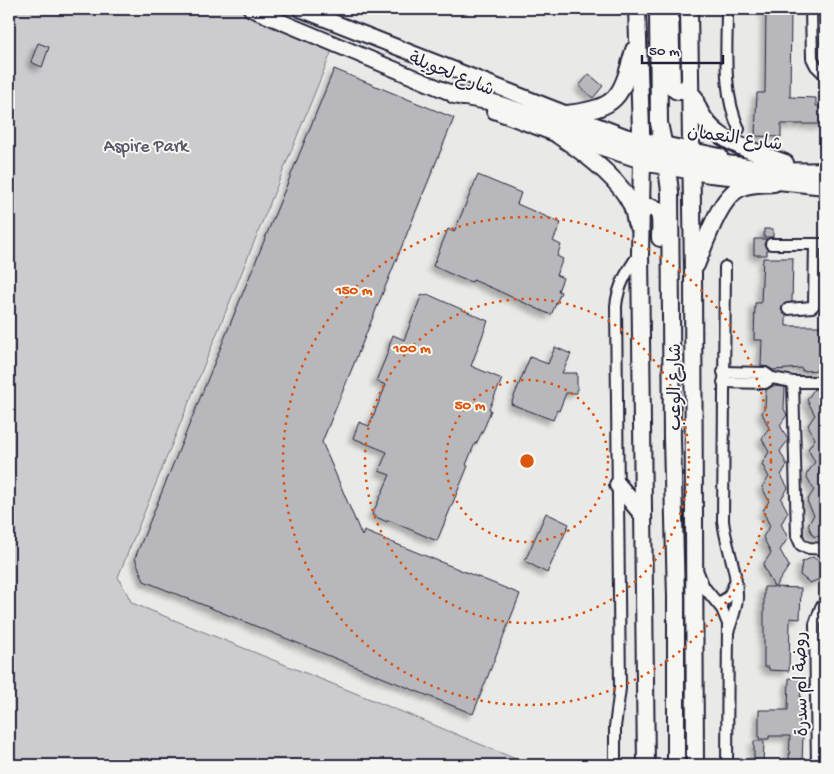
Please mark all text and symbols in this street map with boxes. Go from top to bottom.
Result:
scale bar [642,32,723,64]
text: 50 m [649,43,680,61]
street label: شارع لحويلة [405,49,497,102]
street label: شارع النعمان [686,122,783,157]
park label: Aspire Park [104,137,190,158]
text: 150 m [335,282,373,300]
text: 100 m [392,340,431,358]
street label: شارع الوعب [666,343,687,431]
text: 50 m [455,397,486,415]
centre of rings [518,452,536,470]
street label: روضة ام سدرة [791,631,815,737]

